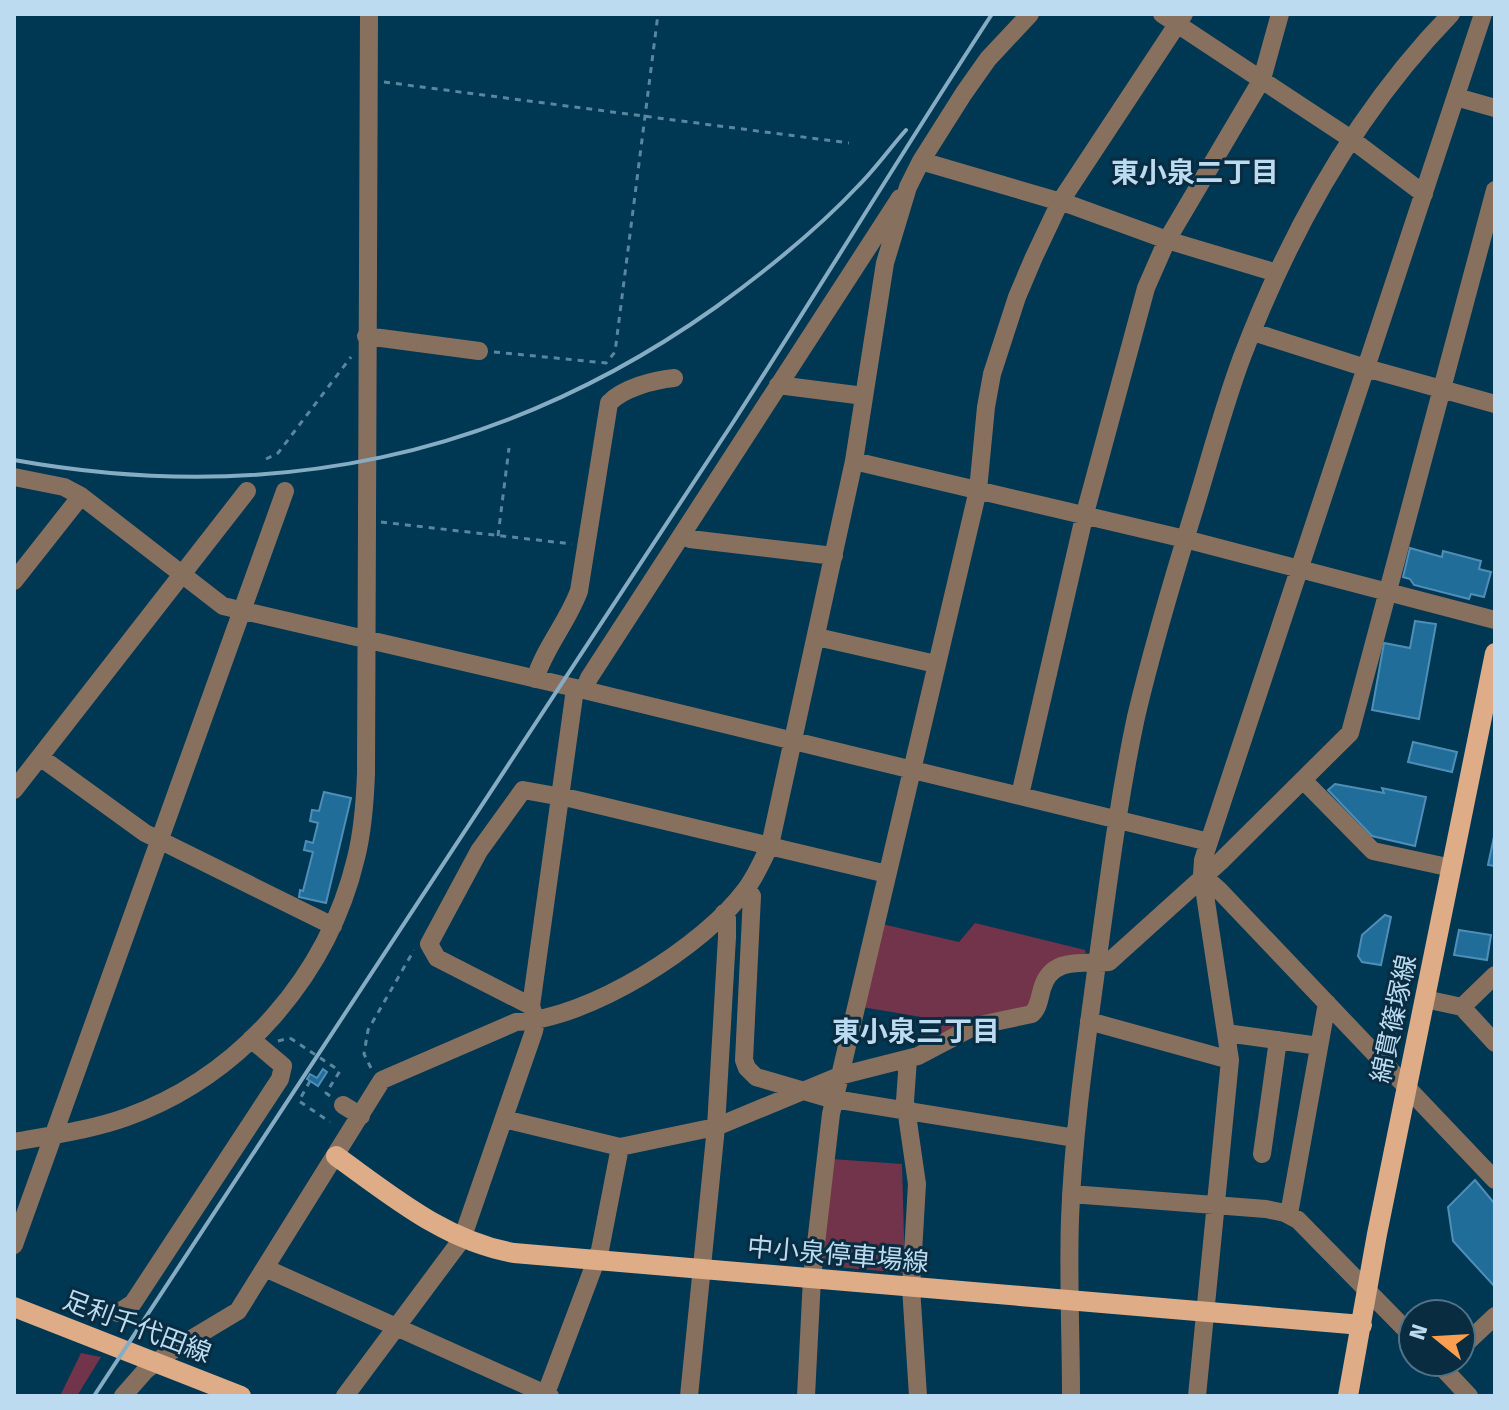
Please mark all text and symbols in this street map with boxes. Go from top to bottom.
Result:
district label: 東小泉二丁目 [1111,156,1279,189]
street label: 綿貫篠塚線 [1365,952,1423,1086]
district label: 東小泉三丁目 [832,1015,1000,1048]
street label: 中小泉停車場線 [746,1232,930,1278]
street label: 足利千代田線 [59,1285,215,1369]
north arrow [1397,1298,1477,1378]
text: N [1403,1321,1434,1343]

